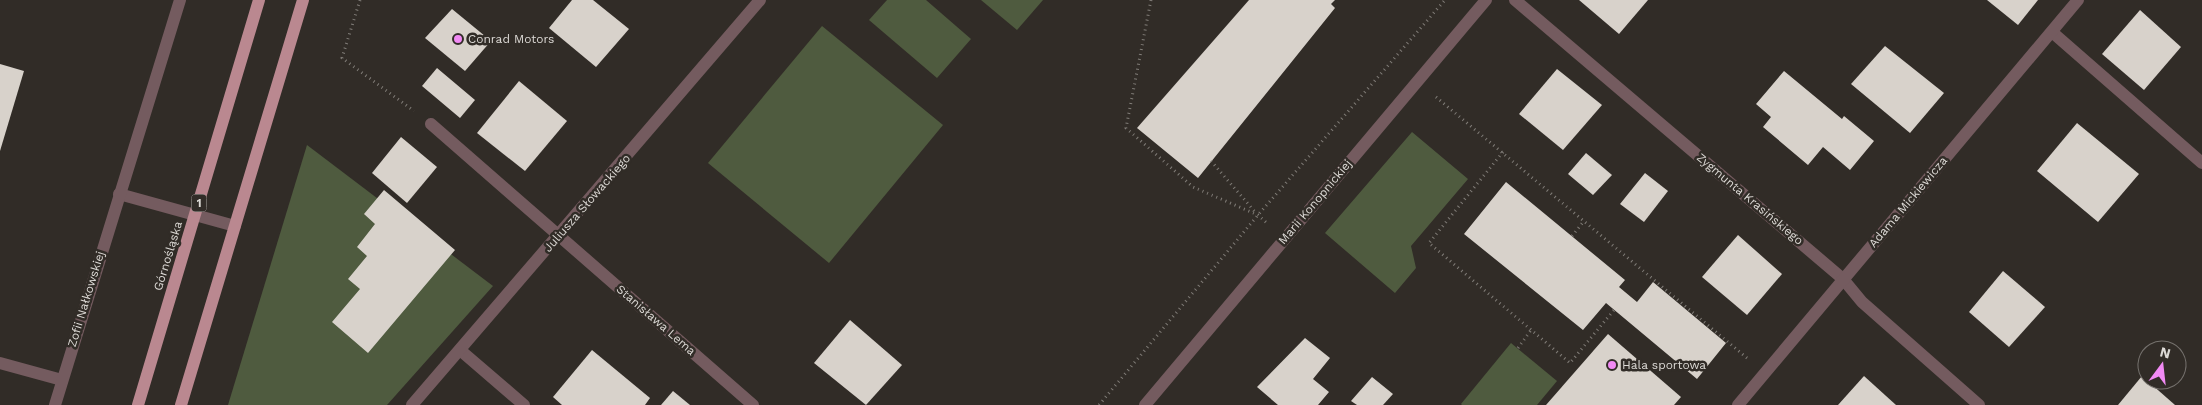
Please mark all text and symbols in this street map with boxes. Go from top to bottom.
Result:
place label: Conrad Motors [468,32,554,46]
marker: Conrad Motors [452,33,464,45]
street label: Zygmunta Krasińskiego [1694,150,1806,248]
street label: Juliusza Słowackiego [541,151,633,255]
street label: Adama Mickiewicza [1866,154,1950,250]
street label: Marii Konopnickiej [1275,157,1355,247]
road number: 1 [192,194,206,212]
street label: Górnośląska [151,219,185,292]
street label: Zofii Nałkowskiej [65,249,107,349]
street label: Stanisława Lema [614,282,699,358]
north arrow [2137,340,2187,390]
text: N [2158,343,2172,362]
place label: Hala sportowa [1622,358,1706,372]
marker: Hala sportowa [1606,359,1618,371]

